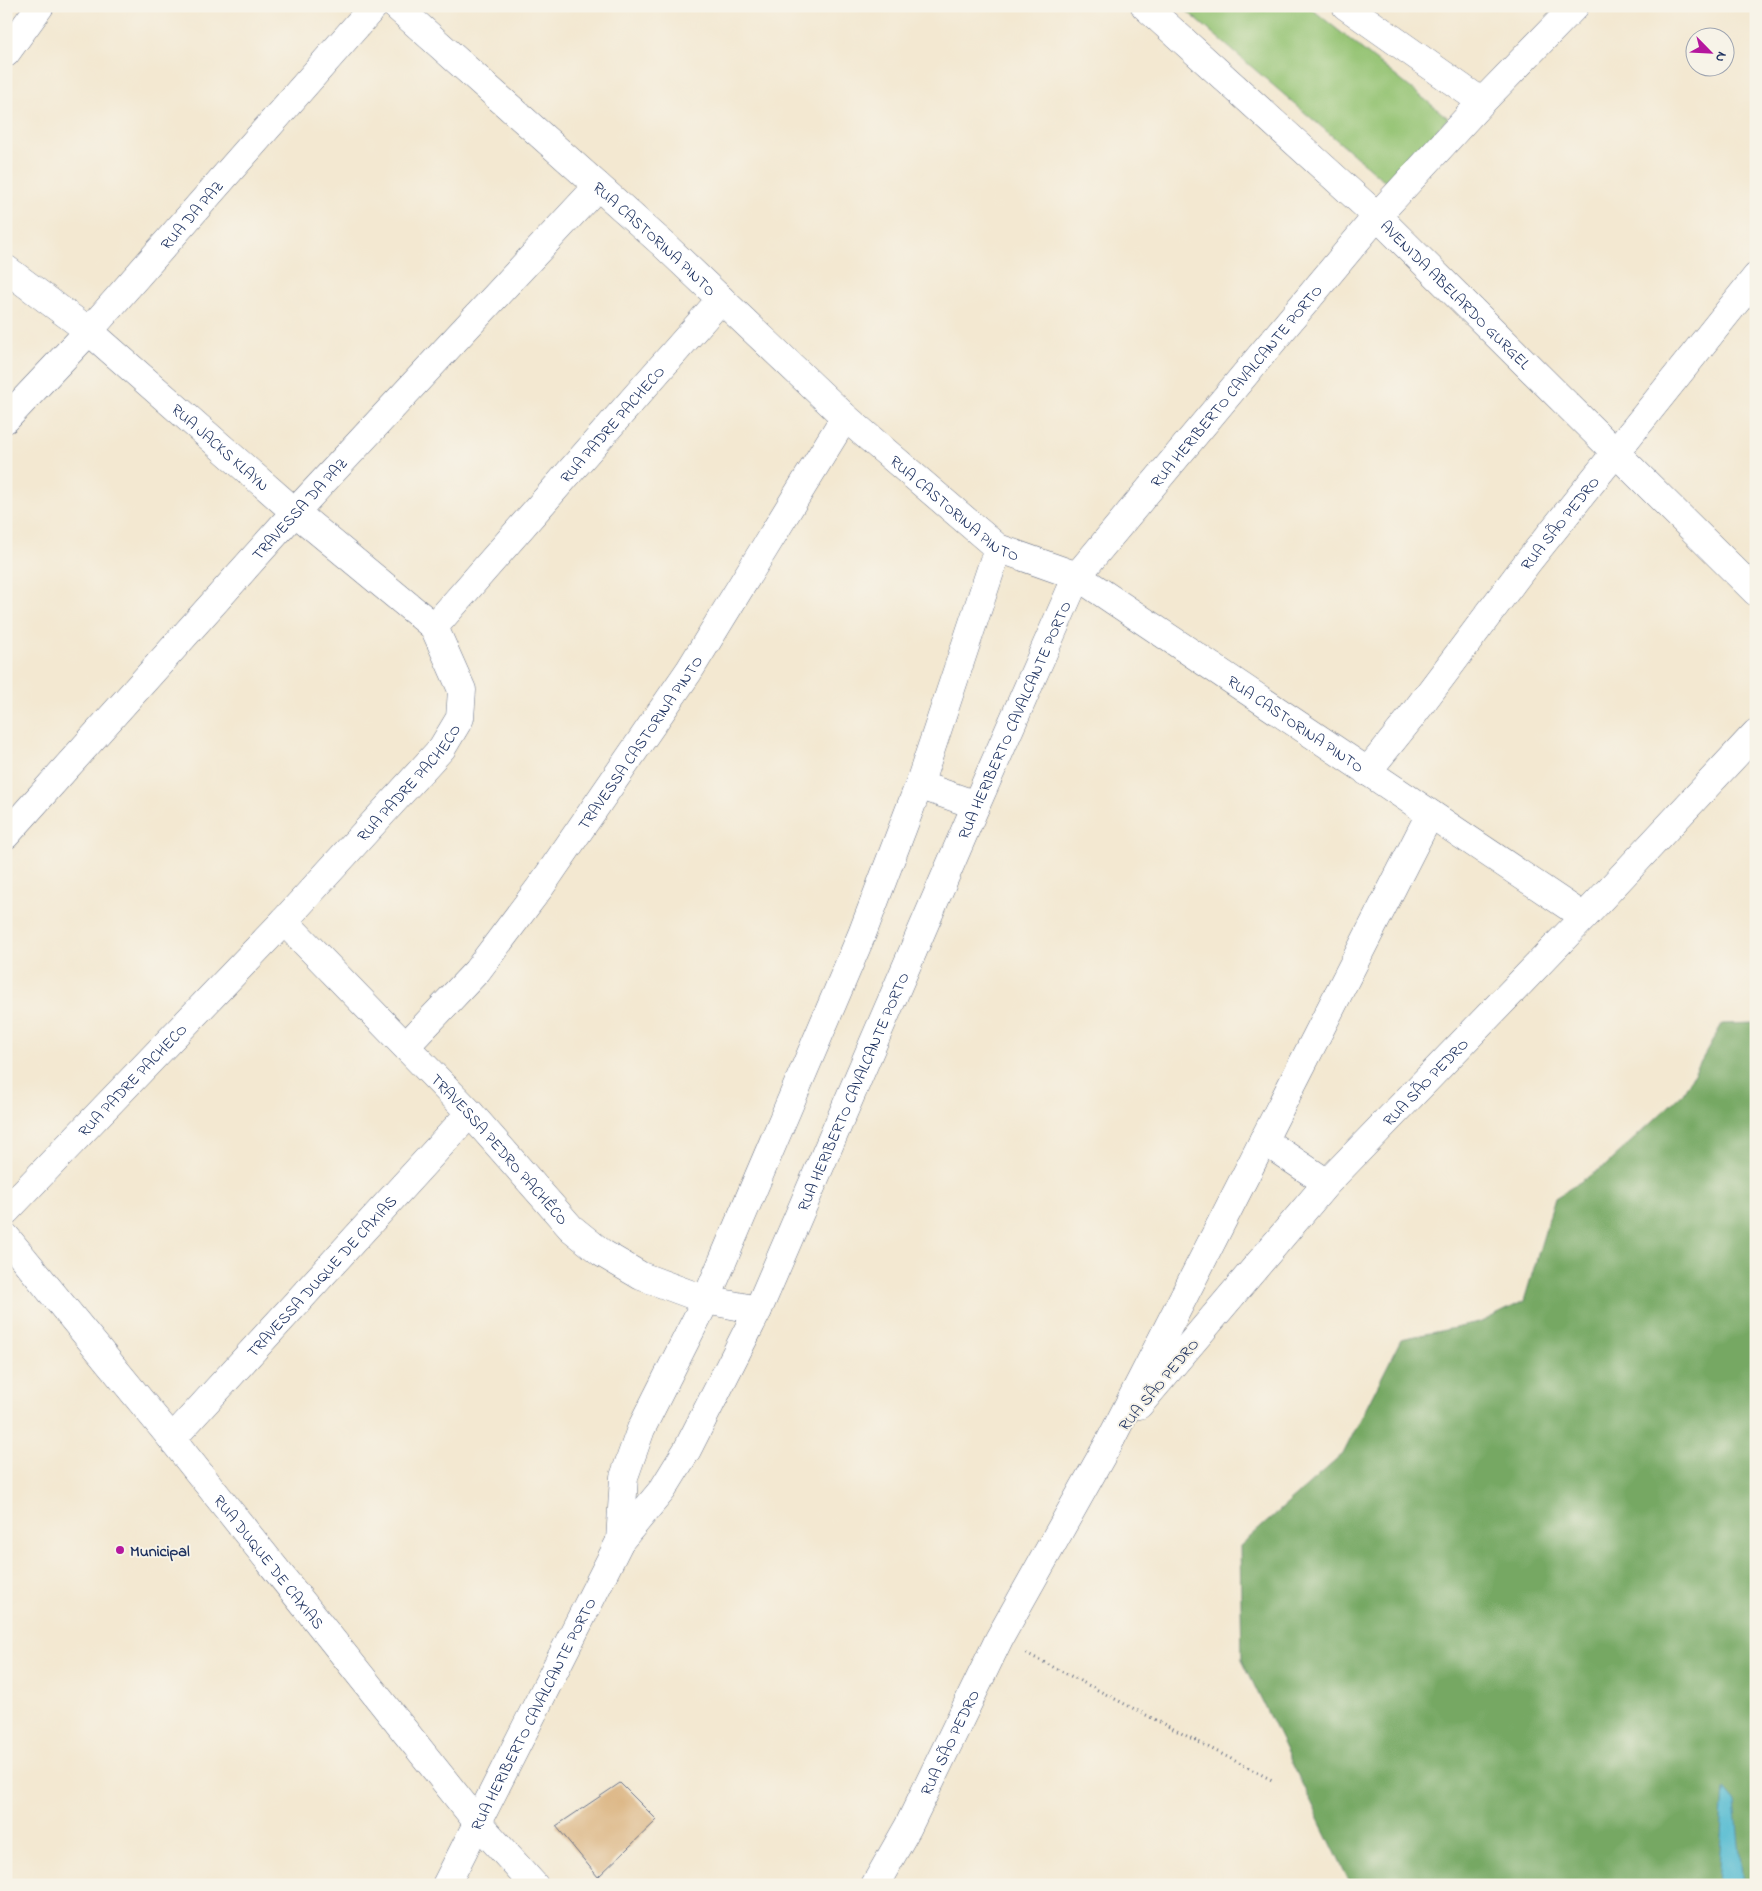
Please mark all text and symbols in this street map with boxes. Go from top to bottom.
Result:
north arrow [1684,28,1734,78]
text: N [1709,48,1732,65]
street label: RUA DA PAZ [155,176,230,256]
street label: RUA CASTORINA PINTO [587,177,721,303]
street label: AVENIDA ABELARDO GURGEL [1374,215,1535,376]
street label: RUA HERIBERTO CAVALCANTE PORTO [1145,280,1329,494]
street label: RUA PADRE PACHECO [555,361,671,489]
street label: RUA JACKS KLAYN [165,399,274,498]
street label: RUA CASTORINA PINTO [884,450,1022,569]
street label: TRAVESSA DA PAZ [247,453,354,567]
street label: RUA SÃO PEDRO [1516,471,1606,576]
street label: RUA HERIBERTO CAVALCANTE PORTO [953,598,1079,844]
street label: TRAVESSA CASTORINA PINTO [573,651,710,836]
street label: RUA CASTORINA PINTO [1222,670,1368,780]
street label: RUA PADRE PACHECO [352,720,468,848]
street label: RUA HERIBERTO CAVALCANTE PORTO [792,969,916,1215]
street label: RUA PADRE PACHECO [73,1019,194,1143]
street label: RUA SÃO PEDRO [1378,1033,1475,1133]
street label: TRAVESSA PEDRO PACHÊCO [424,1069,573,1231]
street label: TRAVESSA DUQUE DE CAXIAS [242,1191,403,1364]
street label: RUA SÃO PEDRO [1113,1334,1206,1437]
street label: RUA DUQUE DE CAXIAS [207,1490,329,1635]
place label: Municipal [130,1540,190,1564]
marker: Municipal [114,1544,126,1556]
street label: RUA HERIBERTO CAVALCANTE PORTO [465,1594,603,1835]
street label: RUA SÃO PEDRO [915,1686,987,1800]

